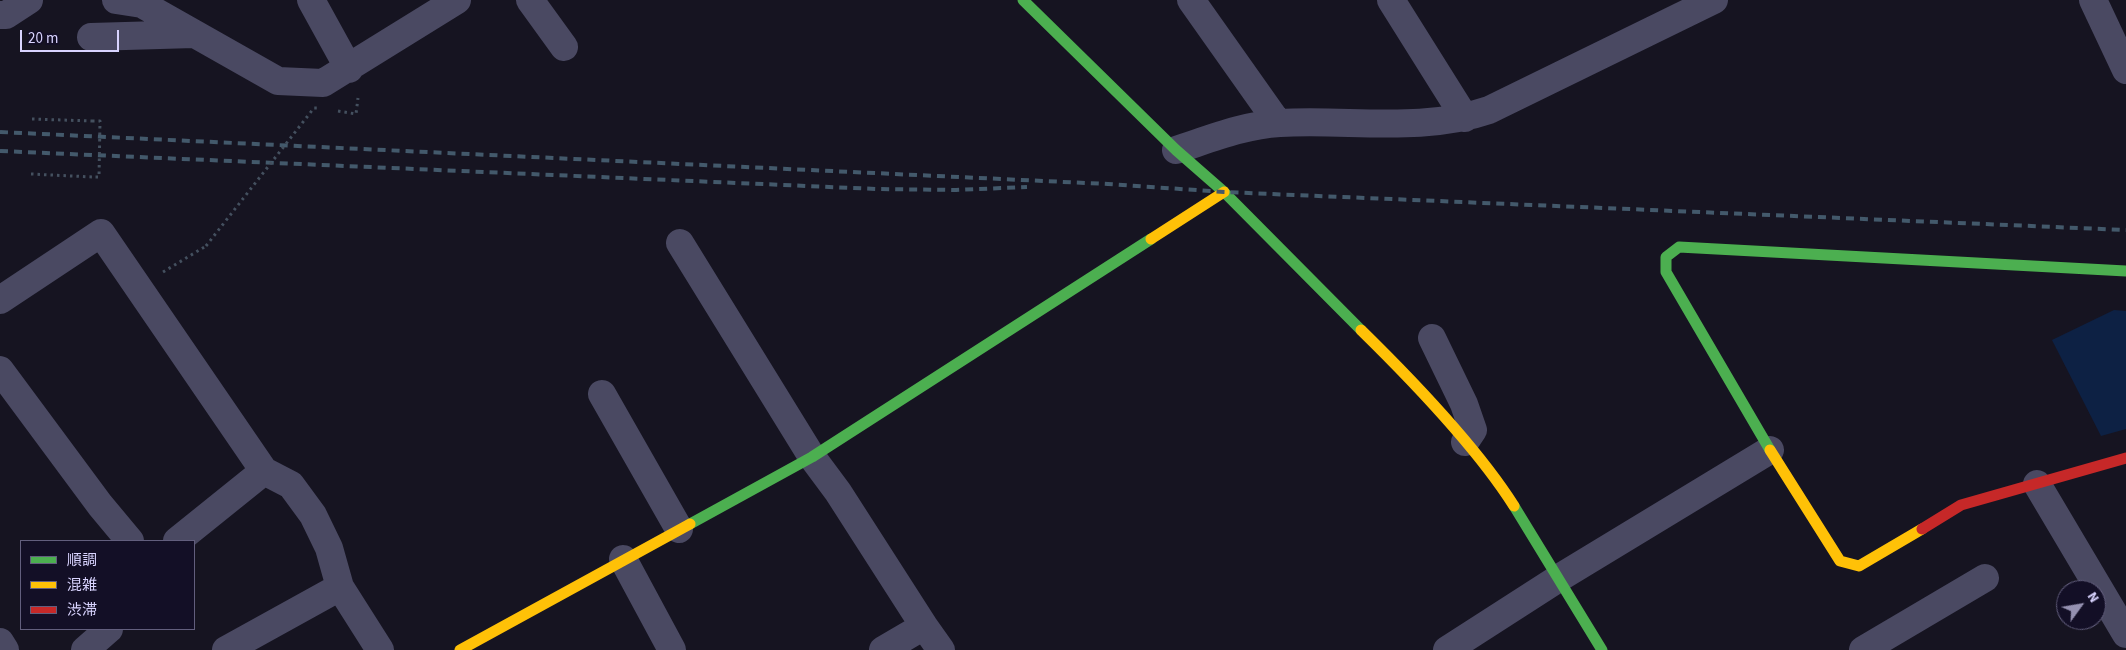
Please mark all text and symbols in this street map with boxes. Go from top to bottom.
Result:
scale bar [22,20,121,52]
text: 20 m [28,28,58,49]
legend [20,540,195,630]
text: 順調 [67,550,97,571]
text: 混雑 [67,575,97,596]
north arrow [2056,580,2106,630]
text: N [2082,588,2104,607]
text: 渋滞 [67,600,97,621]

